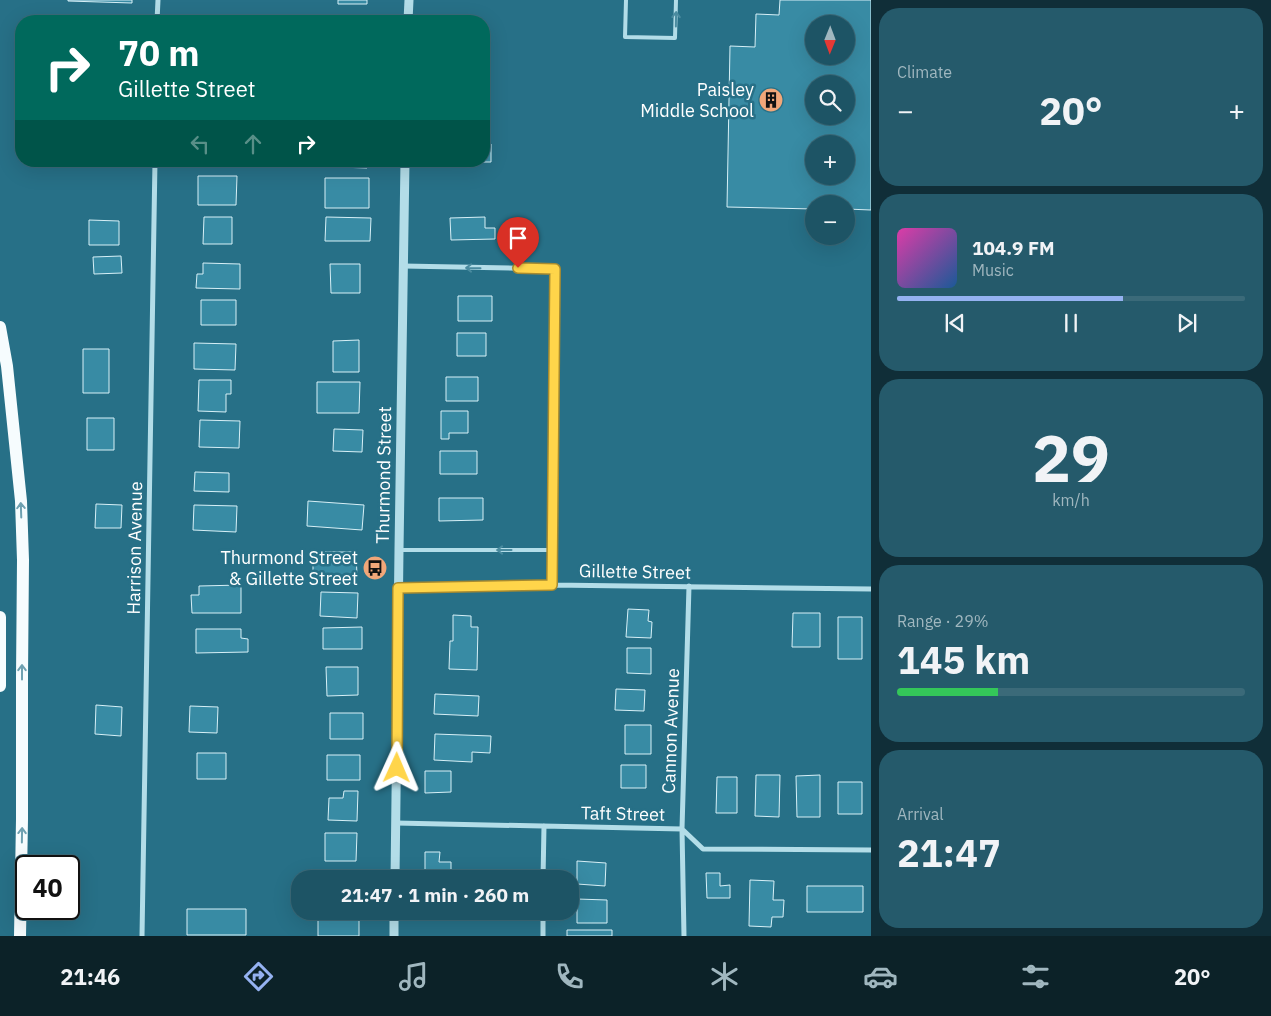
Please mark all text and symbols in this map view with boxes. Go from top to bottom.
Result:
one-way arrow [671,11,681,28]
north arrow [805,15,855,65]
map controls [805,15,855,245]
text: 70 m [118,30,200,76]
icon: right [35,35,100,100]
text: Climate [897,62,952,82]
text: Gillette Street [118,74,256,103]
button: search [805,75,855,125]
place label: Paisley Middle School [640,78,754,122]
text: 20° [1039,86,1103,135]
building icon: Paisley Middle School [758,87,784,113]
text: − [897,92,914,129]
text: + [1228,92,1245,129]
icon: left [186,130,214,158]
icon: ahead [239,130,267,158]
icon: right [292,130,320,158]
button: + [805,135,855,185]
button: − [805,195,855,245]
pin [497,217,539,268]
icon: arrive [504,224,532,252]
text: 104.9 FM [972,236,1055,260]
text: Music [972,260,1014,280]
one-way arrow [465,263,481,272]
icon: previous [941,309,969,337]
icon: pause [1057,309,1085,337]
icon: next [1173,309,1201,337]
street label: Thurmond Street [371,406,396,544]
text: 29 [1032,415,1110,500]
street label: Harrison Avenue [122,481,147,615]
text: km/h [1052,490,1090,510]
one-way arrow [16,502,26,518]
one-way arrow [496,545,512,555]
place label: Thurmond Street & Gillette Street [221,546,358,590]
bus stop icon: Thurmond Street & Gillette Street [362,555,388,581]
street label: Gillette Street [579,559,691,584]
text: Range · 29% [897,611,989,631]
text: 145 km [897,635,1030,684]
one-way arrow [17,665,27,681]
street label: Cannon Avenue [657,668,684,794]
position arrow [370,741,422,793]
street label: Taft Street [581,801,665,826]
text: Arrival [897,804,944,824]
one-way arrow [17,827,27,844]
text: 21:47 [897,828,1001,877]
speed limit sign: 40 [15,855,80,920]
text: 21:47 · 1 min · 260 m [341,883,529,907]
icon: directions [241,959,276,994]
icon: music [396,959,431,994]
icon: phone [552,959,587,994]
icon: climate [707,959,742,994]
icon: car [863,959,898,994]
icon: filters [1018,959,1053,994]
text: 21:46 [60,962,120,991]
text: 20° [1174,962,1211,991]

